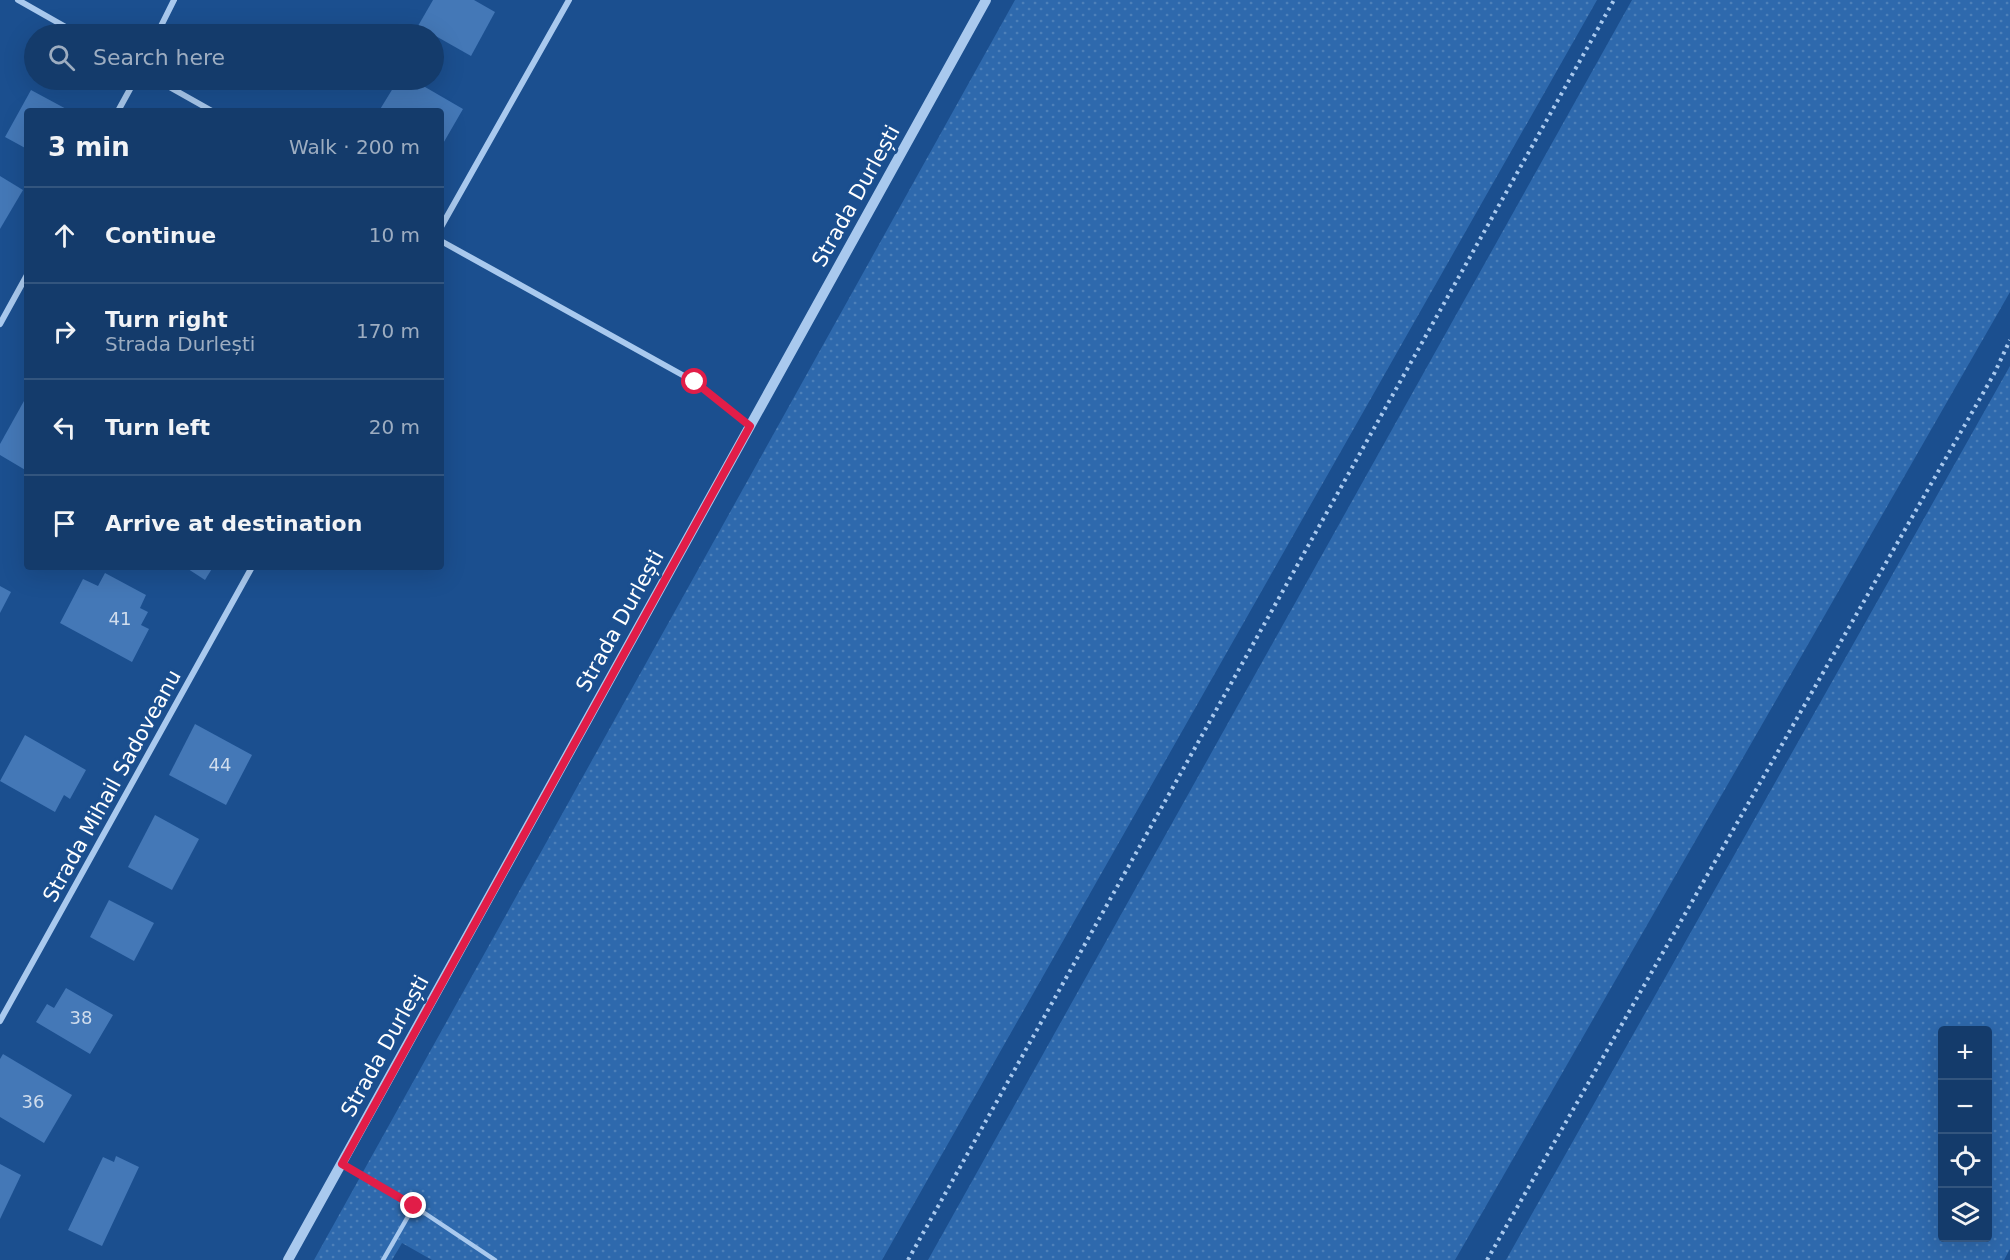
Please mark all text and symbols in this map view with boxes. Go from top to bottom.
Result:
search box [24,24,444,90]
icon: search [45,41,78,74]
text: Search here [93,45,225,70]
street label: Strada Durlești [807,121,905,271]
text: 3 min [48,132,130,162]
text: Walk · 200 m [289,135,420,159]
icon: ahead [48,219,81,252]
text: Continue [105,223,216,248]
text: 10 m [369,223,420,247]
text: Turn right [105,307,228,332]
icon: right [48,315,81,348]
text: 170 m [356,319,420,343]
text: Strada Durlești [105,332,255,356]
route start [681,368,707,394]
icon: left [48,411,81,444]
text: Turn left [105,415,210,440]
text: 20 m [369,415,420,439]
icon: arrive [48,507,81,540]
text: Arrive at destination [105,511,362,536]
street label: Strada Durlești [571,546,669,696]
house number: 41 [109,608,131,629]
street label: Strada Mihail Sadoveanu [38,666,186,906]
house number: 44 [209,754,231,775]
street label: Strada Durlești [336,971,434,1121]
house number: 38 [70,1007,92,1028]
map controls [1938,1026,1992,1242]
button: + [1938,1026,1992,1080]
button: − [1938,1080,1992,1134]
house number: 36 [22,1091,44,1112]
button: locate [1938,1134,1992,1188]
button: layers [1938,1188,1992,1242]
route end [400,1192,426,1218]

